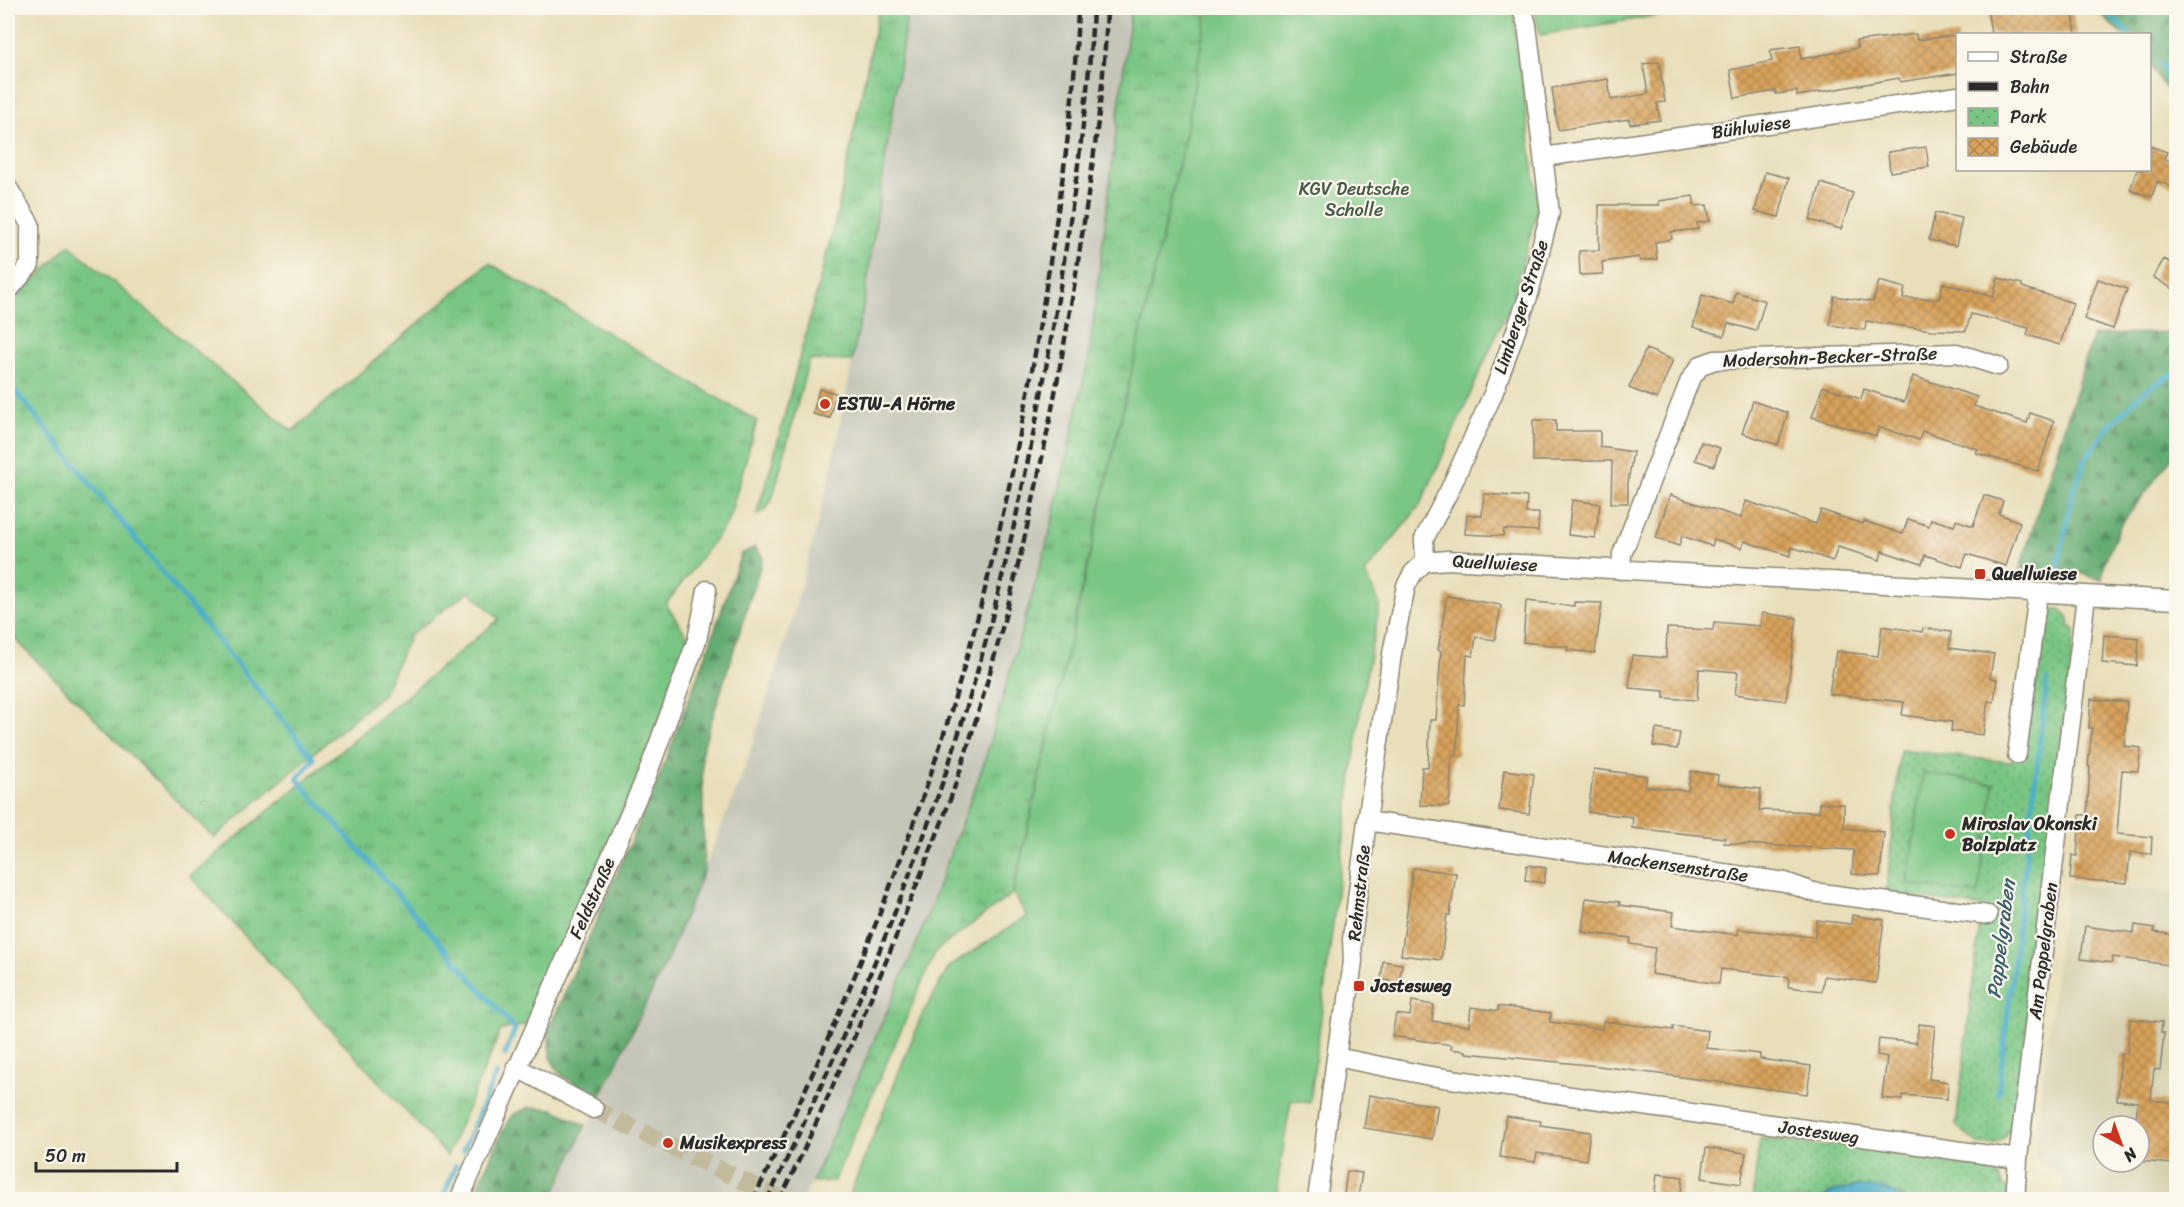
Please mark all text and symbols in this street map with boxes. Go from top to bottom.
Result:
legend [1956,33,2151,171]
text: Straße [2010,41,2067,73]
text: Bahn [2010,71,2050,103]
text: Park [2010,101,2047,133]
street label: Bühlwiese [1710,106,1793,148]
text: Gebäude [2010,131,2078,163]
park label: KGV Deutsche Scholle [1299,173,1410,226]
street label: Limberger Straße [1484,236,1558,378]
street label: Modersohn-Becker-Straße [1722,337,1938,377]
place label: ESTW-A Hörne [837,388,956,420]
marker: ESTW-A Hörne [818,397,832,411]
street label: Quellwiese [1452,545,1538,581]
place label: Quellwiese [1992,558,2078,590]
marker: Quellwiese [1973,567,1987,581]
place label: Miroslav Okonski Bolzplatz [1961,808,2098,861]
marker: Miroslav Okonski Bolzplatz [1943,827,1957,841]
street label: Mackensenstraße [1606,840,1750,892]
street label: Rehmstraße [1338,843,1380,943]
street label: Feldstraße [560,852,624,944]
water label: Pappelgraben [1976,875,2026,1000]
street label: Am Pappelgraben [2019,880,2067,1022]
place label: Jostesweg [1370,970,1452,1002]
marker: Jostesweg [1352,979,1366,993]
street label: Jostesweg [1776,1110,1861,1153]
north arrow [2091,1114,2151,1174]
place label: Musikexpress [679,1127,788,1159]
scale bar [36,1135,177,1173]
marker: Musikexpress [661,1136,675,1150]
text: 50 m [45,1140,86,1172]
text: N [2116,1140,2145,1170]

